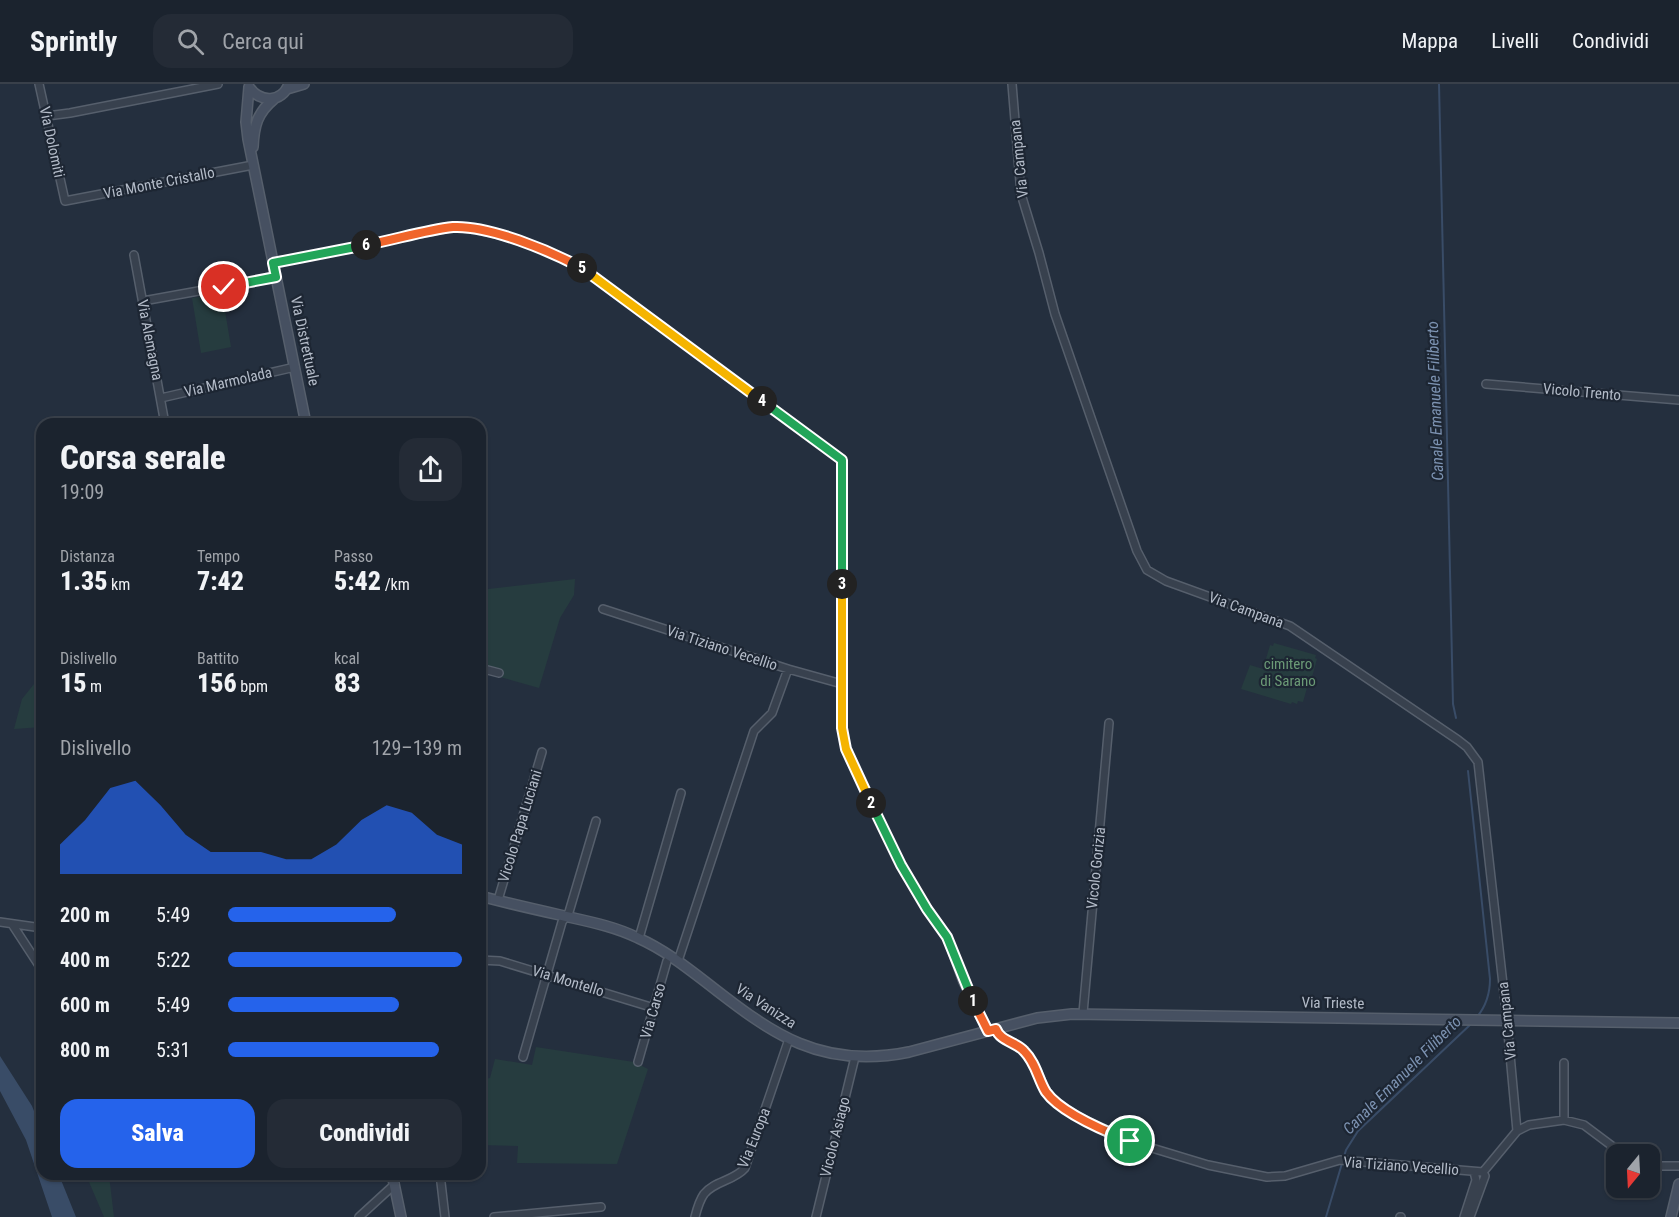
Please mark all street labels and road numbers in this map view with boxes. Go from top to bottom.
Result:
street label: Via Dolomiti [36,105,68,179]
street label: Via Campana [1006,119,1032,199]
street label: Via Monte Cristallo [102,163,216,203]
street label: Via Distrettuale [287,295,323,387]
street label: Via Alemagna [133,298,167,382]
street label: Via Marmolada [182,363,274,401]
street label: Vicolo Trento [1542,380,1622,404]
street label: Via Campana [1206,588,1286,632]
street label: Via Tiziano Vecellio [664,622,780,674]
street label: Vicolo Papa Luciani [494,768,546,884]
street label: Vicolo Gorizia [1083,826,1109,910]
street label: Via Montello [530,962,606,1000]
street label: Via Vanizza [732,980,800,1032]
street label: Via Carso [636,981,670,1041]
street label: Via Campana [1494,981,1520,1061]
street label: Via Trieste [1301,993,1365,1013]
street label: Vicolo Asiago [816,1095,854,1179]
street label: Via Europa [734,1105,774,1171]
street label: Via Tiziano Vecellio [1343,1153,1459,1179]

